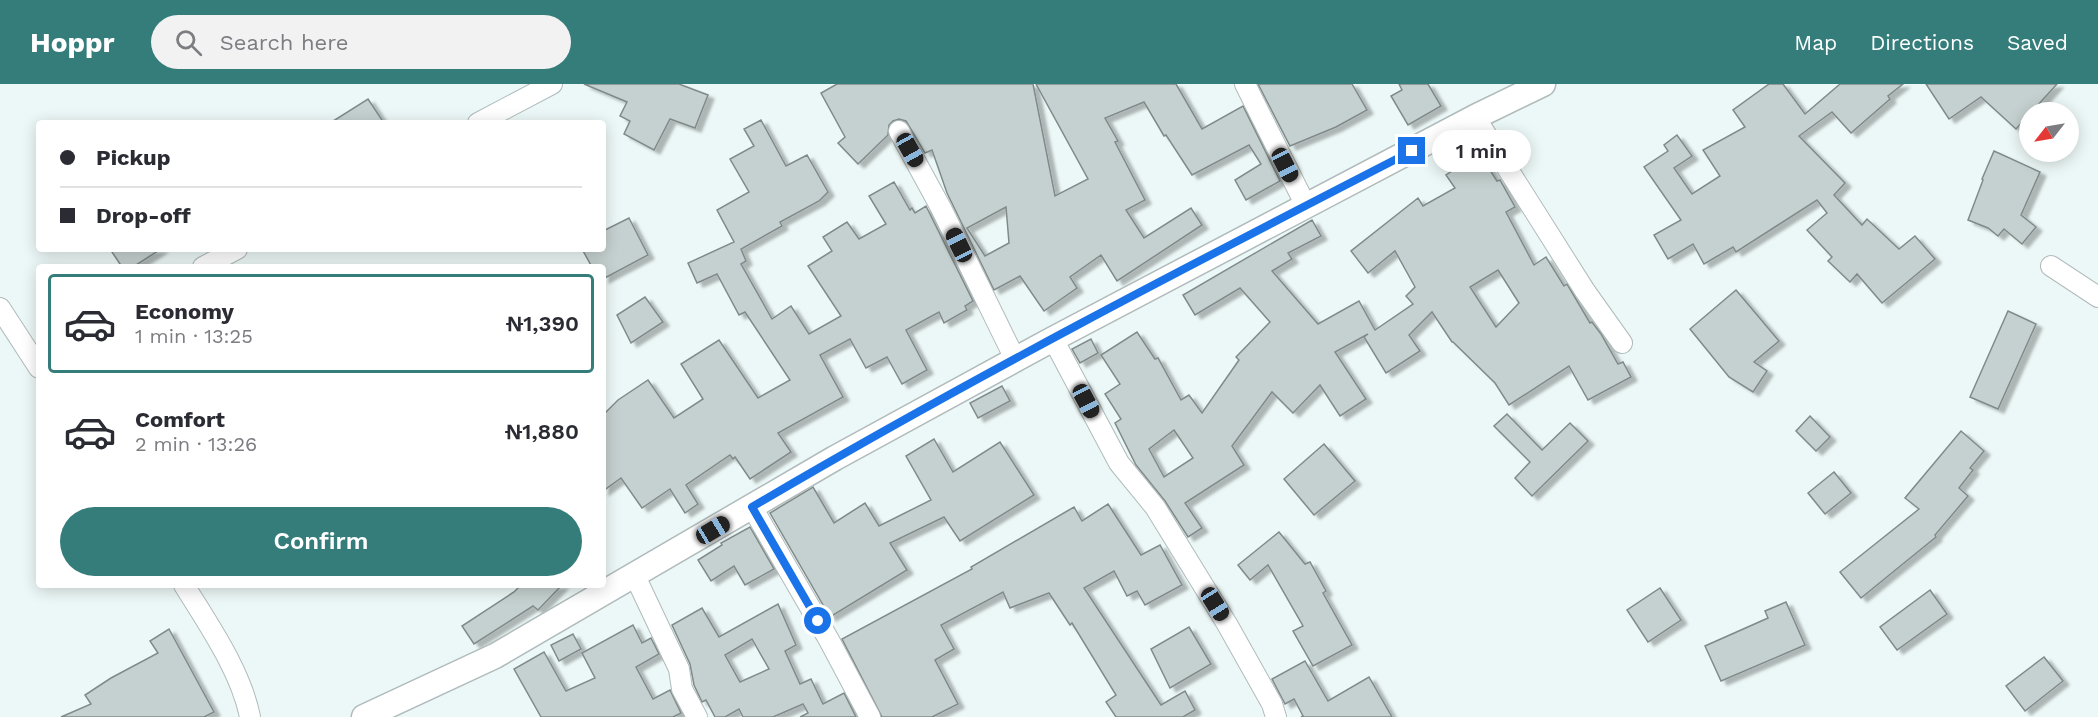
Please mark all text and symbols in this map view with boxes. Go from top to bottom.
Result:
search box [151,15,571,69]
text: Hoppr [30,26,115,59]
icon: search [172,26,205,59]
text: Search here [220,30,349,55]
text: Map [1794,30,1837,55]
text: Directions [1870,30,1974,55]
text: Saved [2007,30,2068,55]
north arrow [2019,102,2079,162]
map controls [2019,102,2079,162]
car [893,130,927,170]
callout: 1 min [1433,130,1532,172]
route end [1398,137,1425,164]
text: 1 min [1456,139,1507,163]
text: Pickup [96,145,171,170]
car [1269,145,1301,185]
text: Drop-off [96,203,191,228]
car [943,225,975,265]
icon: car [63,297,117,351]
text: Economy [135,299,234,324]
text: ₦1,390 [506,311,579,336]
text: 1 min · 13:25 [135,324,253,348]
car [1070,381,1102,421]
icon: car [63,405,117,459]
text: Comfort [135,407,225,432]
text: ₦1,880 [505,419,579,444]
text: 2 min · 13:26 [135,432,257,456]
button: Confirm [60,507,582,576]
car [693,513,733,547]
car [1198,584,1232,624]
route start [804,607,831,634]

